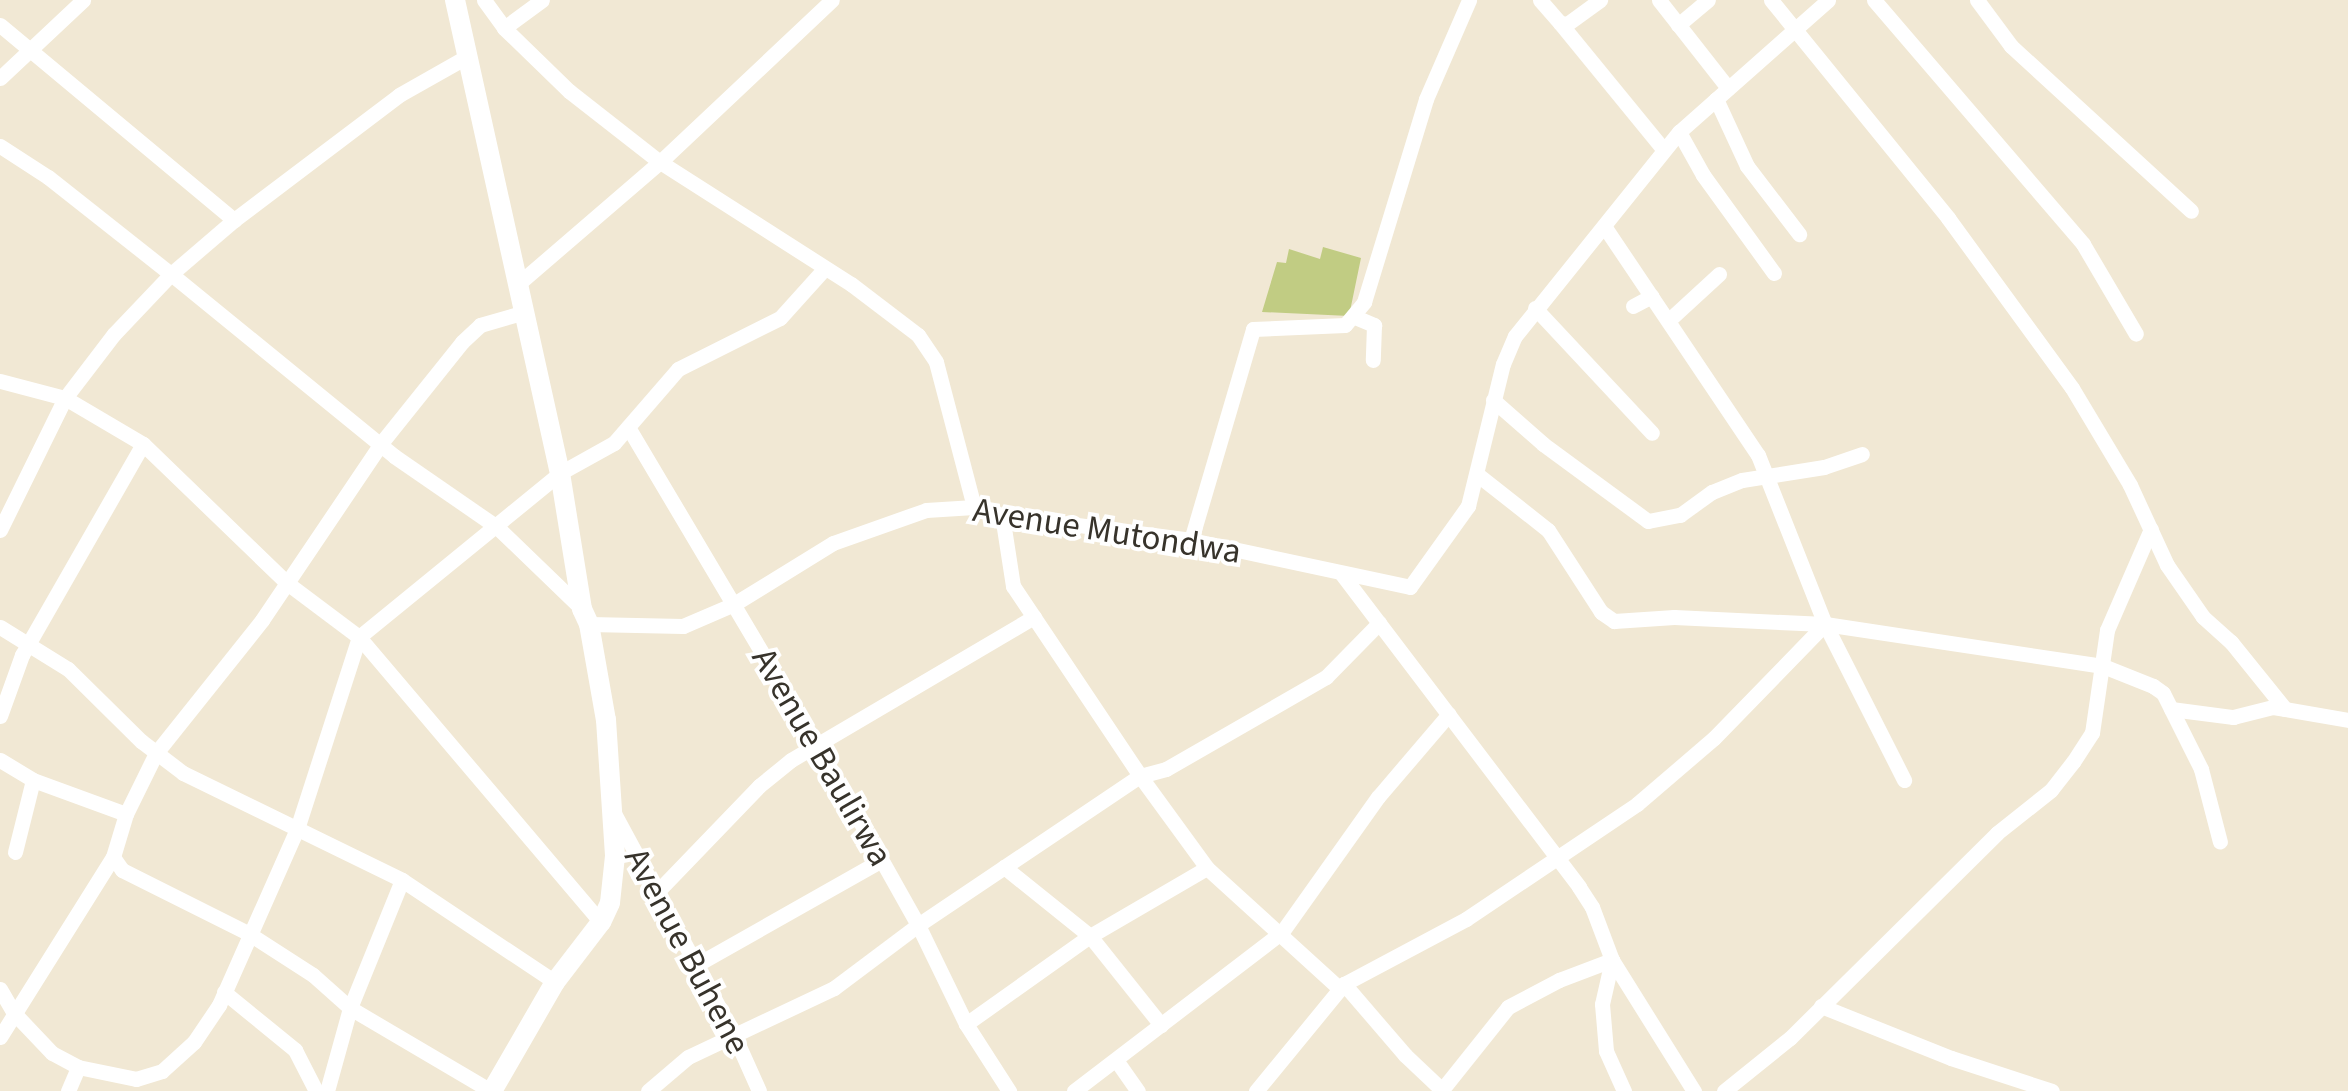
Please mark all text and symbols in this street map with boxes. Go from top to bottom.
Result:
street label: Avenue Mutondwa [970,489,1244,573]
street label: Avenue Baulirwa [743,640,901,874]
street label: Avenue Buhene [615,841,759,1061]

